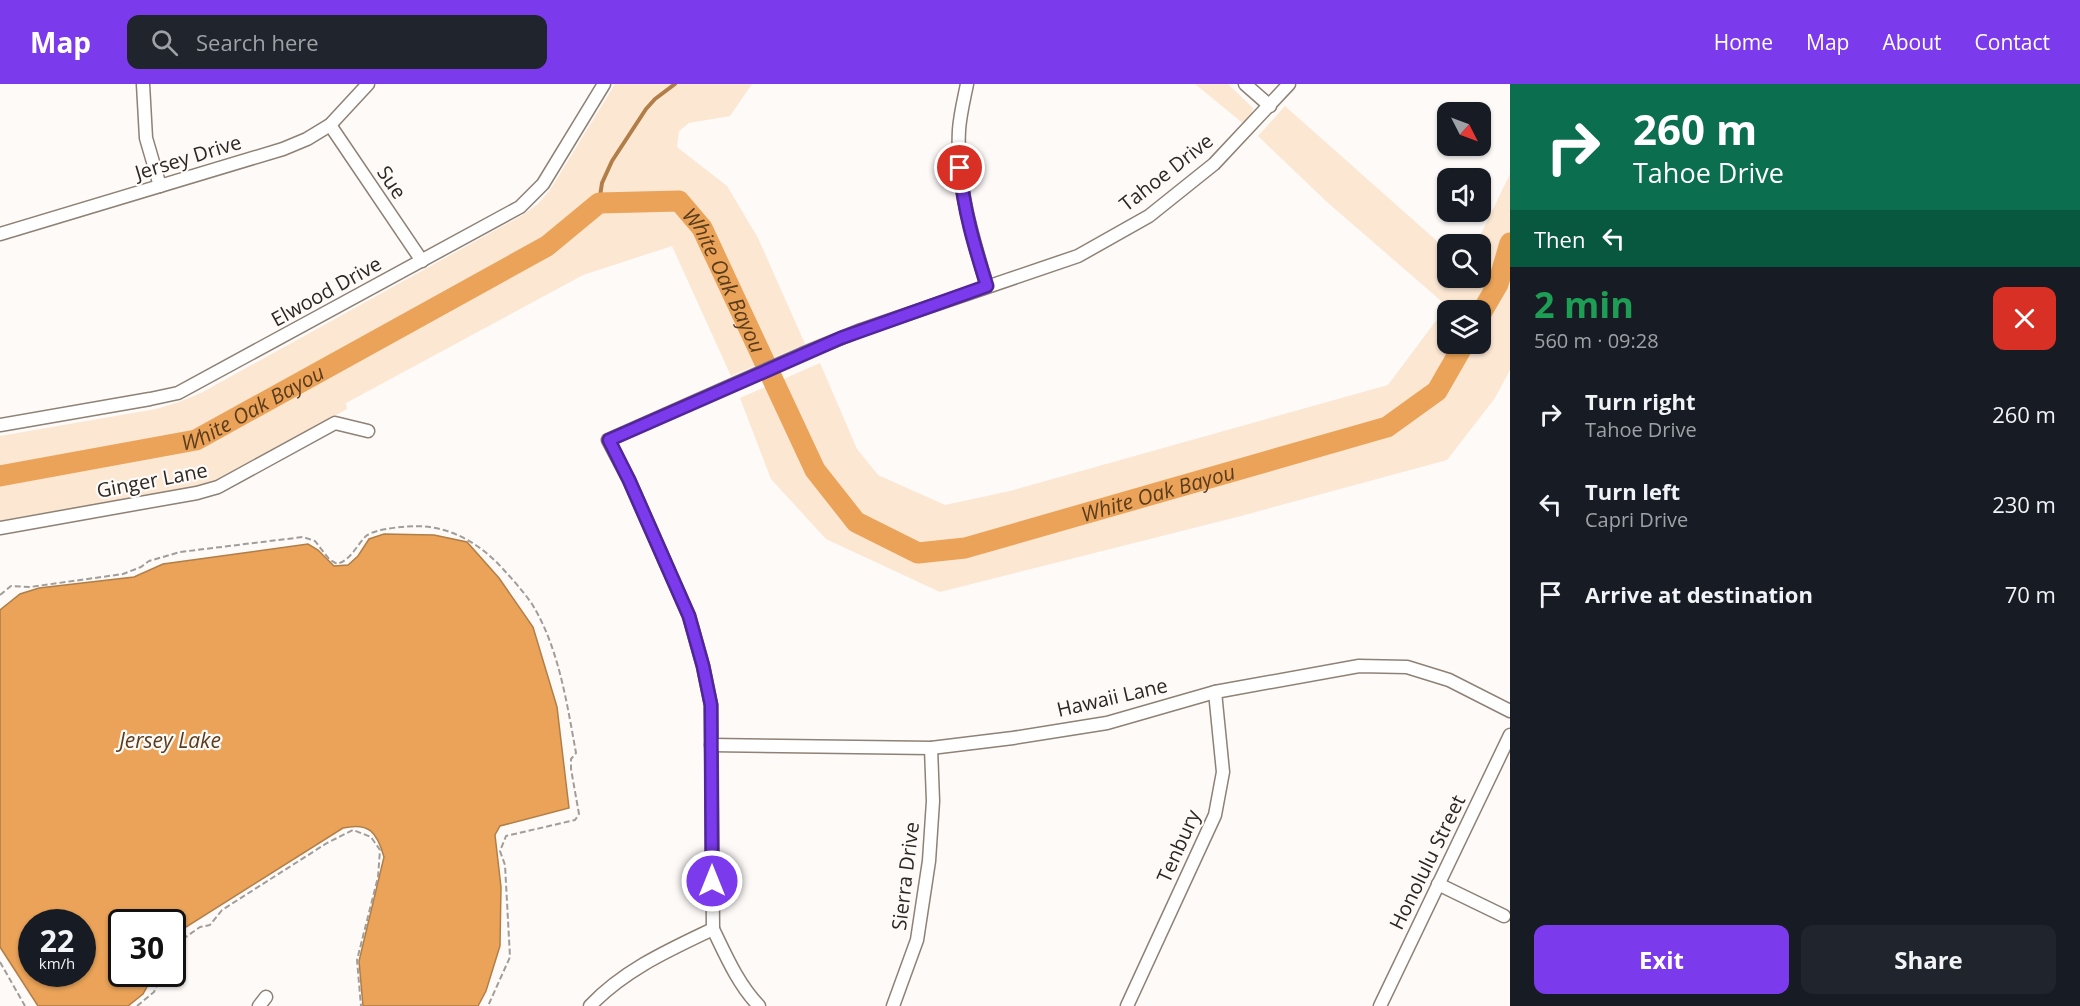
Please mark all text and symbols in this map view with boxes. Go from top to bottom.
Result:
search box [127,15,547,69]
text: Map [30,23,91,61]
icon: search [148,26,181,59]
text: Search here [196,27,319,57]
text: Home [1714,28,1773,56]
text: Map [1806,28,1849,56]
text: About [1882,28,1942,56]
text: Contact [1975,28,2050,56]
text: 260 m [1633,100,1757,157]
north arrow [1437,102,1491,156]
map controls [1437,102,1491,354]
icon: right [1534,108,1612,186]
street label: Tahoe Drive [1114,127,1218,217]
street label: Jersey Drive [130,128,244,187]
pin [934,142,985,193]
icon: arrive [943,151,976,184]
text: Tahoe Drive [1633,154,1784,191]
street label: Sue [371,160,413,204]
button: sound [1437,168,1491,222]
water label: White Oak Bayou [677,202,772,357]
icon: left [1597,222,1630,255]
text: Then [1534,224,1585,254]
button: search [1437,234,1491,288]
street label: Elwood Drive [266,250,386,332]
text: 2 min [1534,280,1634,329]
button: close [1993,287,2056,350]
button: layers [1437,300,1491,354]
text: 560 m · 09:28 [1534,327,1659,354]
water label: White Oak Bayou [179,358,329,456]
text: Turn right [1585,386,1696,416]
icon: right [1534,398,1567,431]
text: 260 m [1992,399,2056,429]
text: Tahoe Drive [1585,416,1697,443]
street label: Ginger Lane [94,456,210,504]
water label: White Oak Bayou [1078,457,1238,528]
text: Turn left [1585,476,1680,506]
icon: left [1534,488,1567,521]
text: 230 m [1992,489,2056,519]
text: Capri Drive [1585,506,1688,533]
icon: arrive [1534,578,1567,611]
text: Arrive at destination [1585,579,1813,609]
text: 70 m [2005,579,2056,609]
street label: Hawaii Lane [1054,671,1170,723]
water label: Jersey Lake [115,726,221,754]
street label: Honolulu Street [1383,790,1471,934]
street label: Tenbury [1150,804,1206,887]
street label: Sierra Drive [885,820,925,932]
position arrow [680,849,744,913]
speed limit sign: 30 [108,909,186,987]
text: 22 [40,920,74,961]
button: Exit [1534,925,1789,994]
button: Share [1801,925,2056,994]
text: km/h [39,953,75,973]

